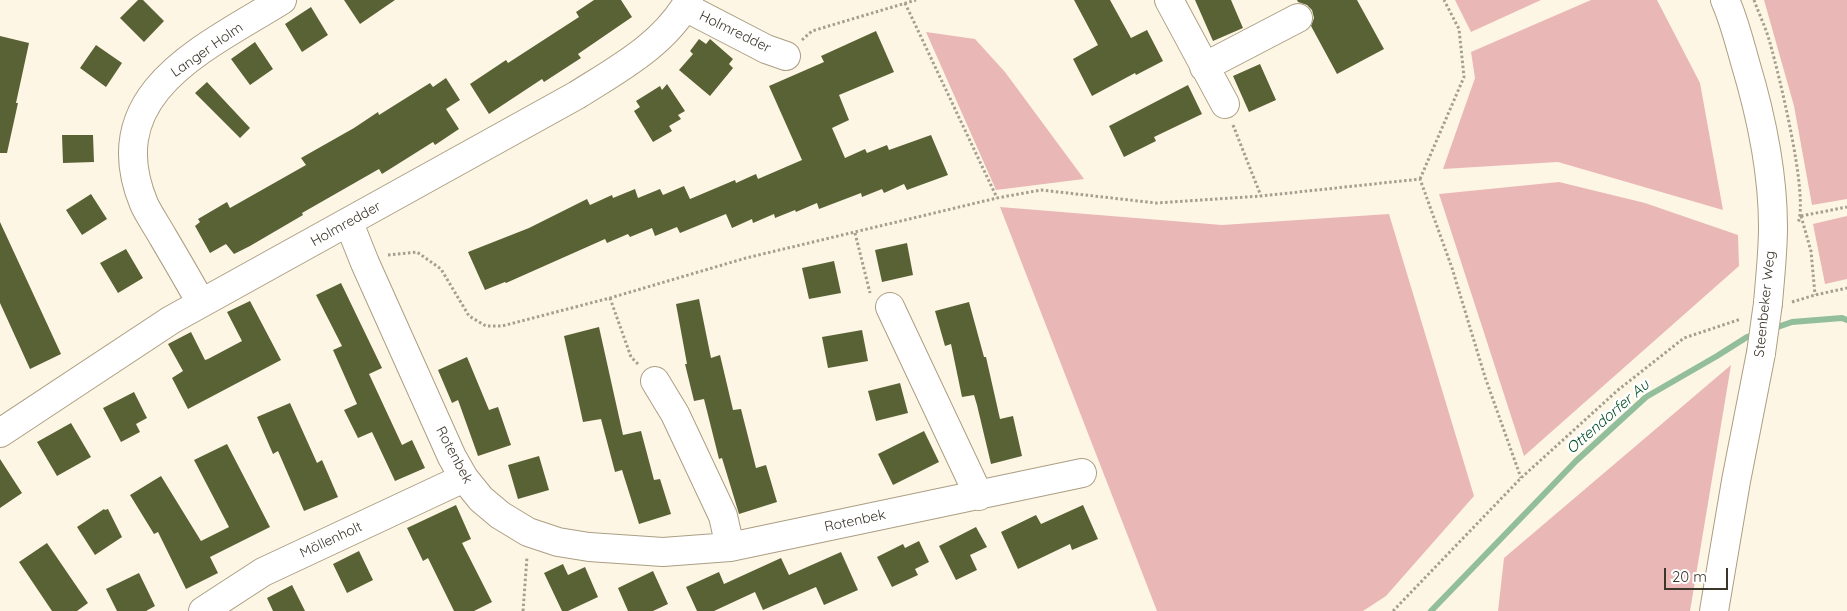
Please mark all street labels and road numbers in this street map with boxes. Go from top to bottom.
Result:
street label: Holmredder [696,7,774,57]
street label: Langer Holm [168,19,246,81]
street label: Holmredder [308,198,384,250]
street label: Steenbeker Weg [1751,250,1779,358]
street label: Rotenbek [432,424,476,486]
street label: Rotenbek [823,506,887,536]
street label: Möllenholt [297,518,365,562]

